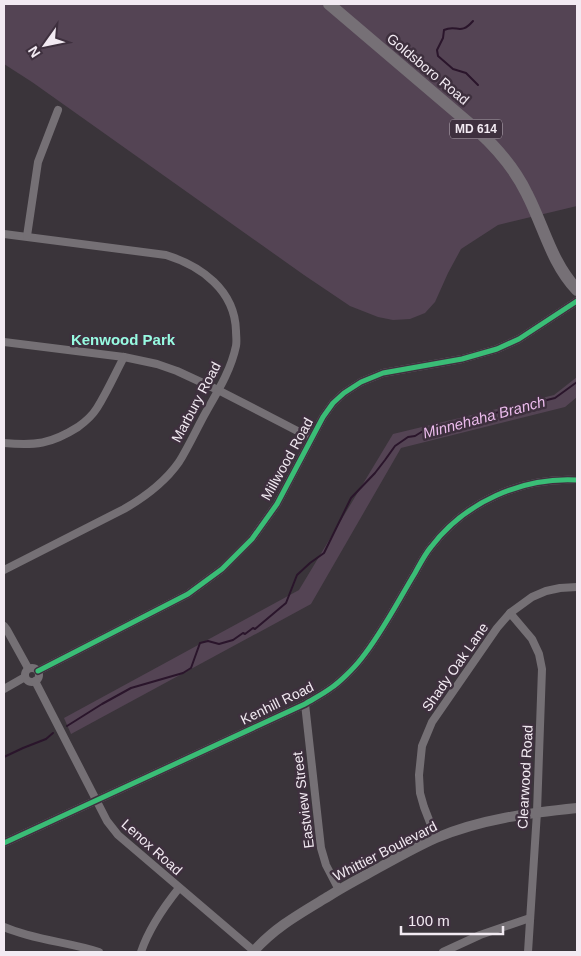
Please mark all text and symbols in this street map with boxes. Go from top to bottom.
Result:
north arrow [20,20,70,70]
street label: Goldsboro Road [384,30,472,108]
text: N [25,43,44,61]
road number: MD 614 [450,120,502,138]
district label: Kenwood Park [71,331,176,348]
street label: Marbury Road [168,359,224,445]
water label: Minnehaha Branch [421,392,547,442]
street label: Millwood Road [258,415,316,503]
street label: Shady Oak Lane [419,620,492,714]
street label: Kenhill Road [238,678,316,728]
street label: Clearwood Road [514,725,536,829]
street label: Eastview Street [289,751,317,849]
street label: Lenox Road [119,816,185,878]
street label: Whittier Boulevard [330,818,440,884]
scale bar [401,904,504,936]
text: 100 m [408,912,450,929]

